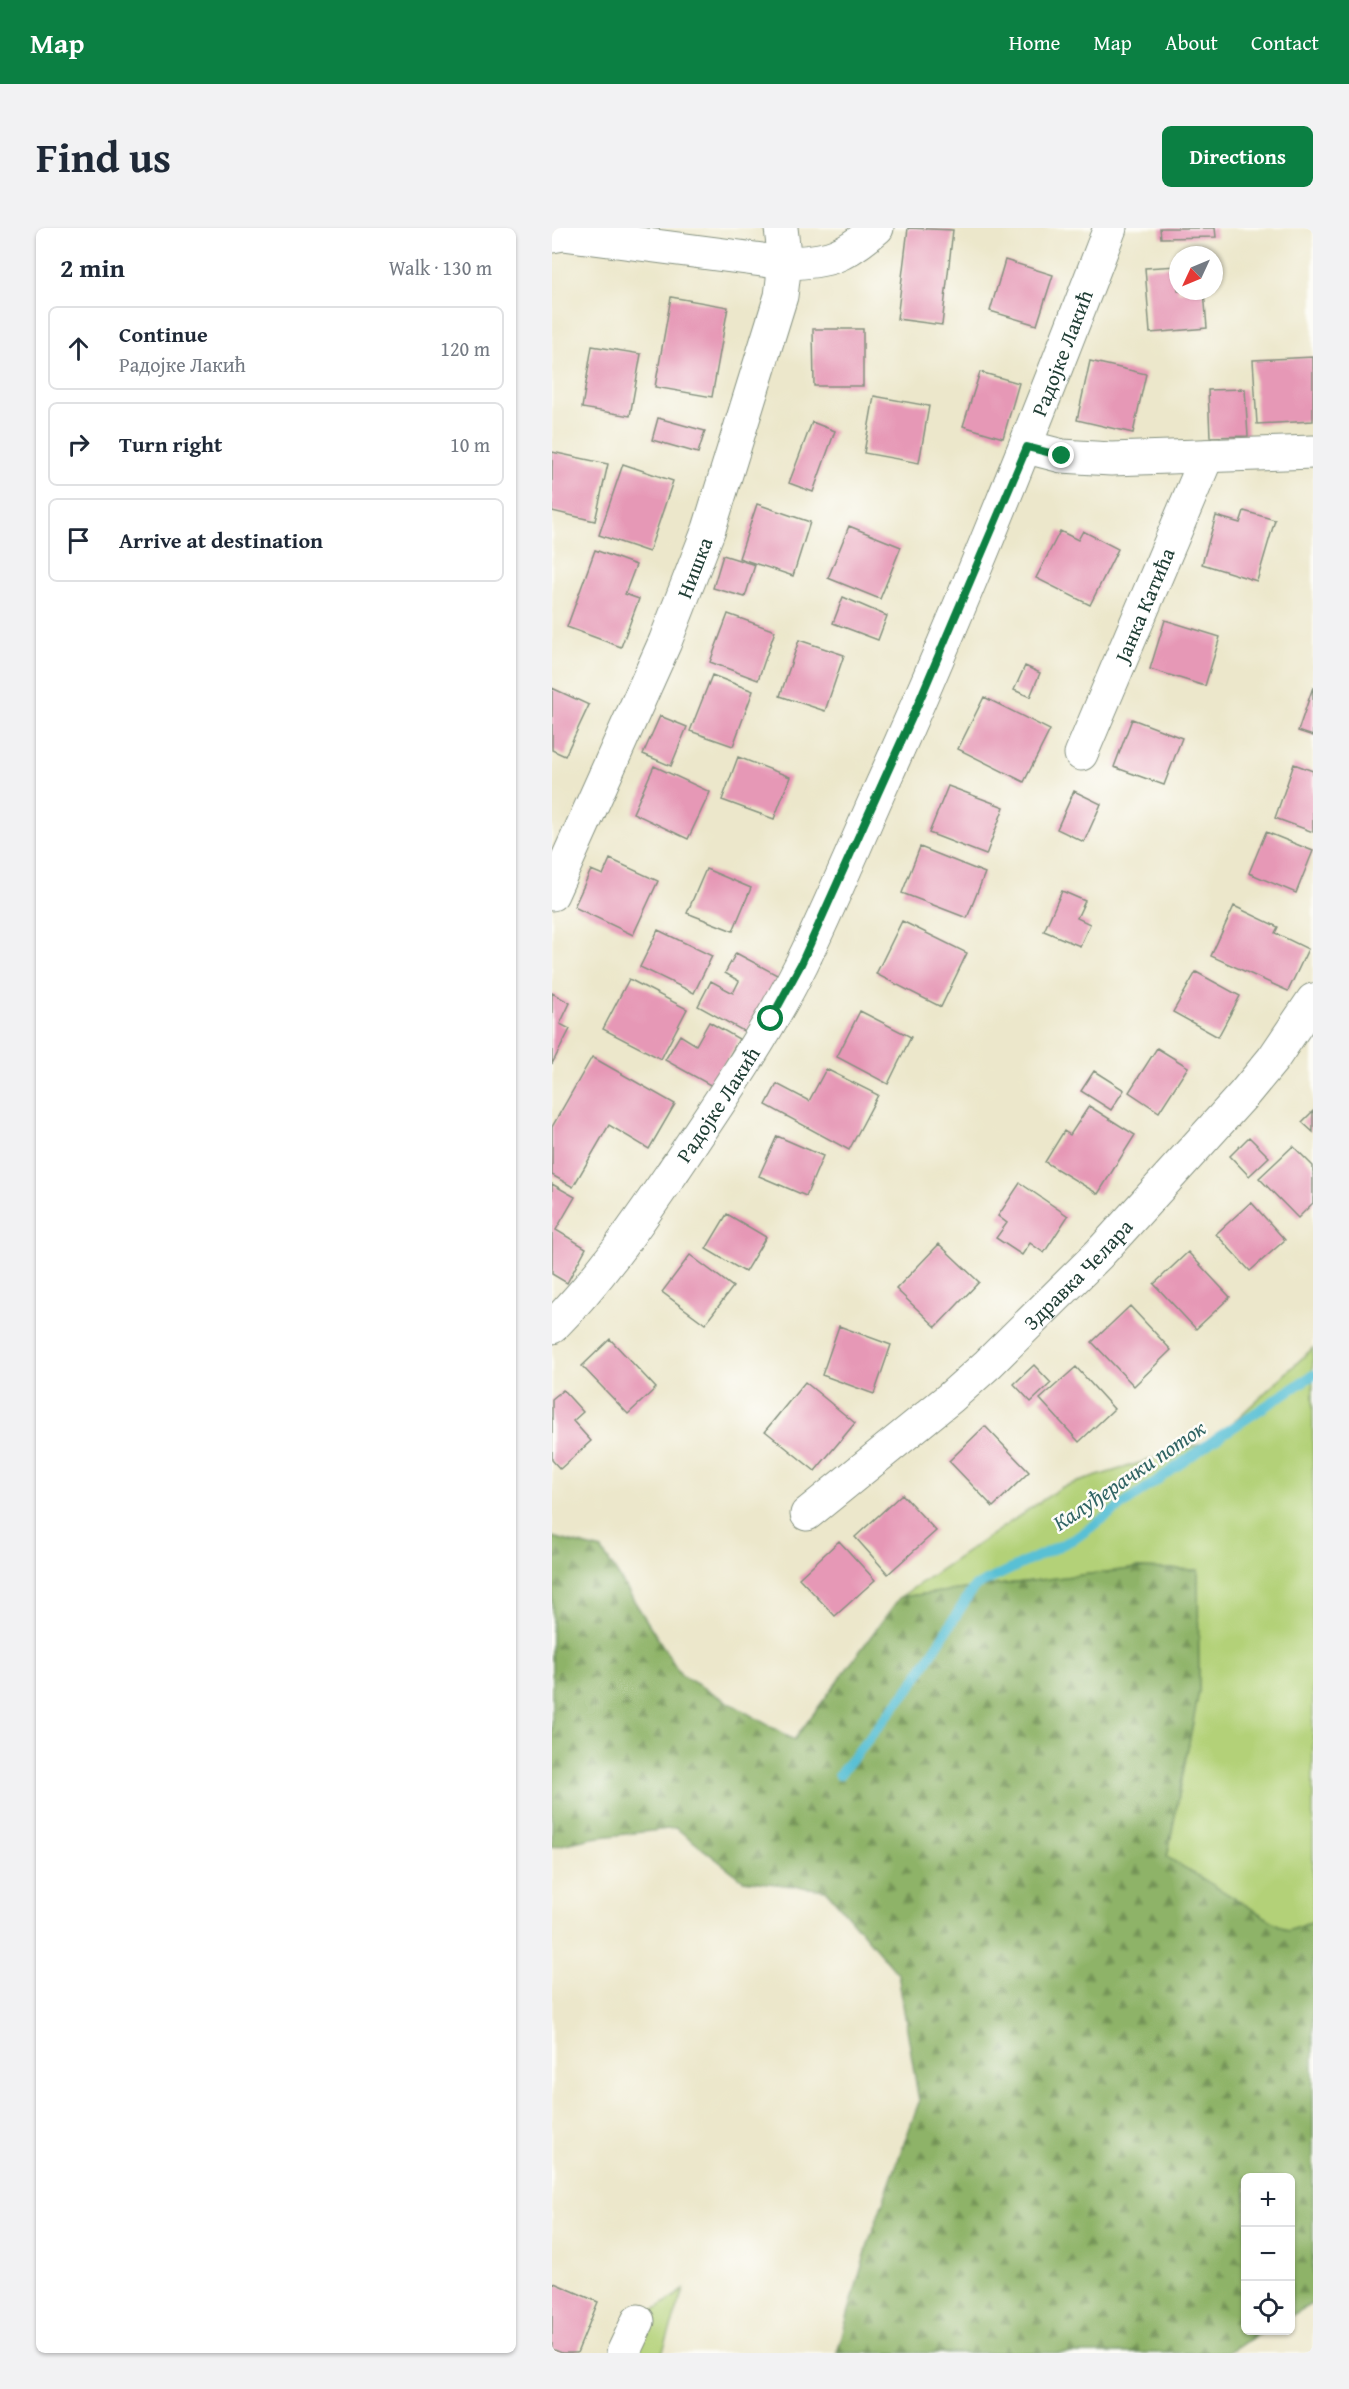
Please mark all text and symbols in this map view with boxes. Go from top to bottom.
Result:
text: Map [30,22,84,63]
text: Home [1009,27,1060,58]
text: Map [1093,27,1132,58]
text: About [1165,27,1218,58]
text: Contact [1251,27,1319,58]
text: Find us [36,126,171,187]
button: Directions [1162,126,1313,187]
north arrow [1169,246,1223,300]
text: 2 min [60,248,125,287]
text: Walk · 130 m [389,253,492,282]
street label: Радојке Лакић [1023,285,1100,420]
text: Continue [119,318,208,350]
icon: ahead [62,332,95,365]
text: 120 m [440,334,490,363]
text: Радојке Лакић [119,350,246,379]
icon: right [62,428,95,461]
text: Turn right [119,428,222,460]
text: 10 m [450,430,490,459]
route end [1048,442,1074,468]
icon: arrive [62,524,95,557]
text: Arrive at destination [119,524,323,556]
street label: Нишка [668,532,720,603]
street label: Јанка Катића [1105,543,1182,670]
route start [757,1005,783,1031]
street label: Радојке Лакић [668,1040,767,1169]
street label: Здравка Челара [1016,1212,1139,1337]
water label: Калуђерачки поток [1046,1412,1212,1538]
map controls [1241,2173,1295,2335]
button: + [1241,2173,1295,2227]
button: − [1241,2227,1295,2281]
button: locate [1241,2281,1295,2335]

